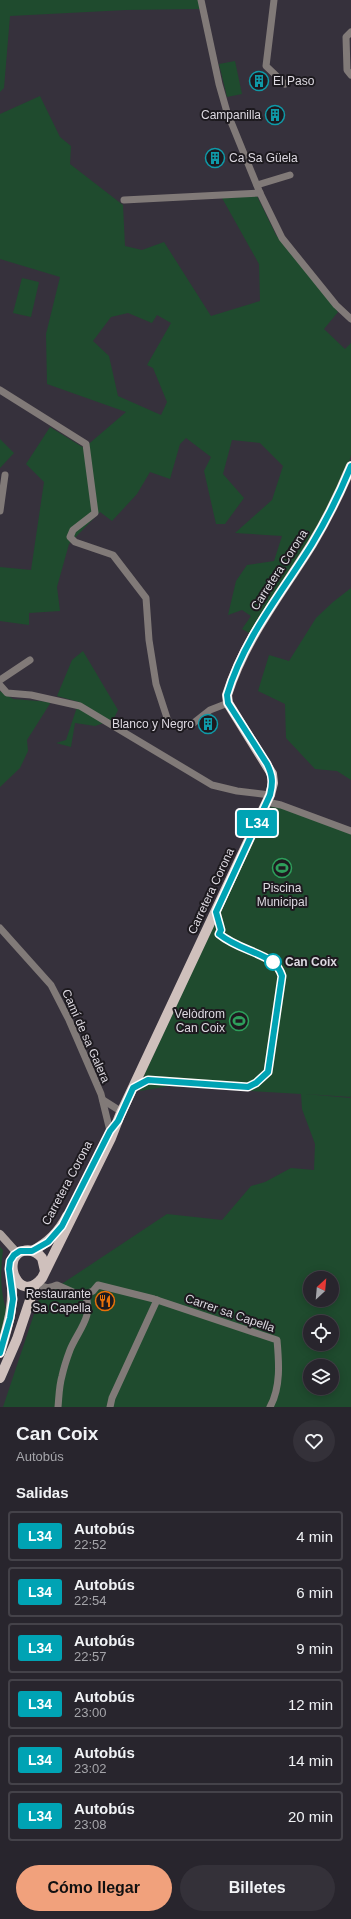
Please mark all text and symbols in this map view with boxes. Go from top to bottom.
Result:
building icon: El Paso [248,70,270,92]
place label: El Paso [273,74,315,88]
building icon: Campanilla [264,104,286,126]
place label: Campanilla [201,108,261,122]
building icon: Ca Sa Güela [204,147,226,169]
place label: Ca Sa Güela [229,151,298,165]
street label: Carretera Corona [248,527,310,613]
building icon: Blanco y Negro [197,713,219,735]
place label: Blanco y Negro [112,717,194,731]
line badge: L34 [234,810,280,836]
text: L34 [245,815,269,831]
street label: Carretera Corona [185,845,237,936]
sports icon: Piscina Municipal [271,857,293,879]
place label: Piscina Municipal [257,881,307,909]
marker: Can Coix [264,953,282,971]
place label: Can Coix [285,955,337,969]
street label: Camí de sa Galera [59,987,113,1085]
place label: Velòdrom Can Coix [174,1007,225,1035]
sports icon: Velòdrom Can Coix [228,1010,250,1032]
street label: Carretera Corona [39,1138,95,1228]
north arrow [303,1271,339,1307]
map controls [303,1271,339,1395]
place label: Restaurante Sa Capella [26,1287,91,1315]
restaurant icon: Restaurante Sa Capella [94,1290,116,1312]
street label: Carrer sa Capella [183,1291,277,1335]
button: locate [303,1315,339,1351]
button: layers [303,1359,339,1395]
button: heart [293,1420,335,1462]
text: Can Coix [16,1423,98,1444]
text: Autobús [16,1449,64,1464]
text: Salidas [16,1484,69,1501]
text: Autobús [74,1520,135,1537]
text: L34 [28,1528,52,1544]
text: 4 min [296,1528,333,1545]
text: 22:52 [74,1537,107,1552]
text: Autobús [74,1576,135,1593]
text: L34 [28,1584,52,1600]
text: 6 min [296,1584,333,1601]
text: 22:54 [74,1593,107,1608]
text: Autobús [74,1632,135,1649]
text: L34 [28,1640,52,1656]
text: 9 min [296,1640,333,1657]
text: 22:57 [74,1649,107,1664]
text: Autobús [74,1688,135,1705]
text: L34 [28,1696,52,1712]
text: 12 min [288,1696,333,1713]
text: 23:00 [74,1705,107,1720]
text: Autobús [74,1744,135,1761]
text: L34 [28,1752,52,1768]
text: 14 min [288,1752,333,1769]
text: 23:02 [74,1761,107,1776]
text: Autobús [74,1800,135,1817]
text: L34 [28,1808,52,1824]
text: 20 min [288,1808,333,1825]
text: 23:08 [74,1817,107,1832]
button: Cómo llegar [16,1865,172,1911]
button: Billetes [180,1865,335,1911]

